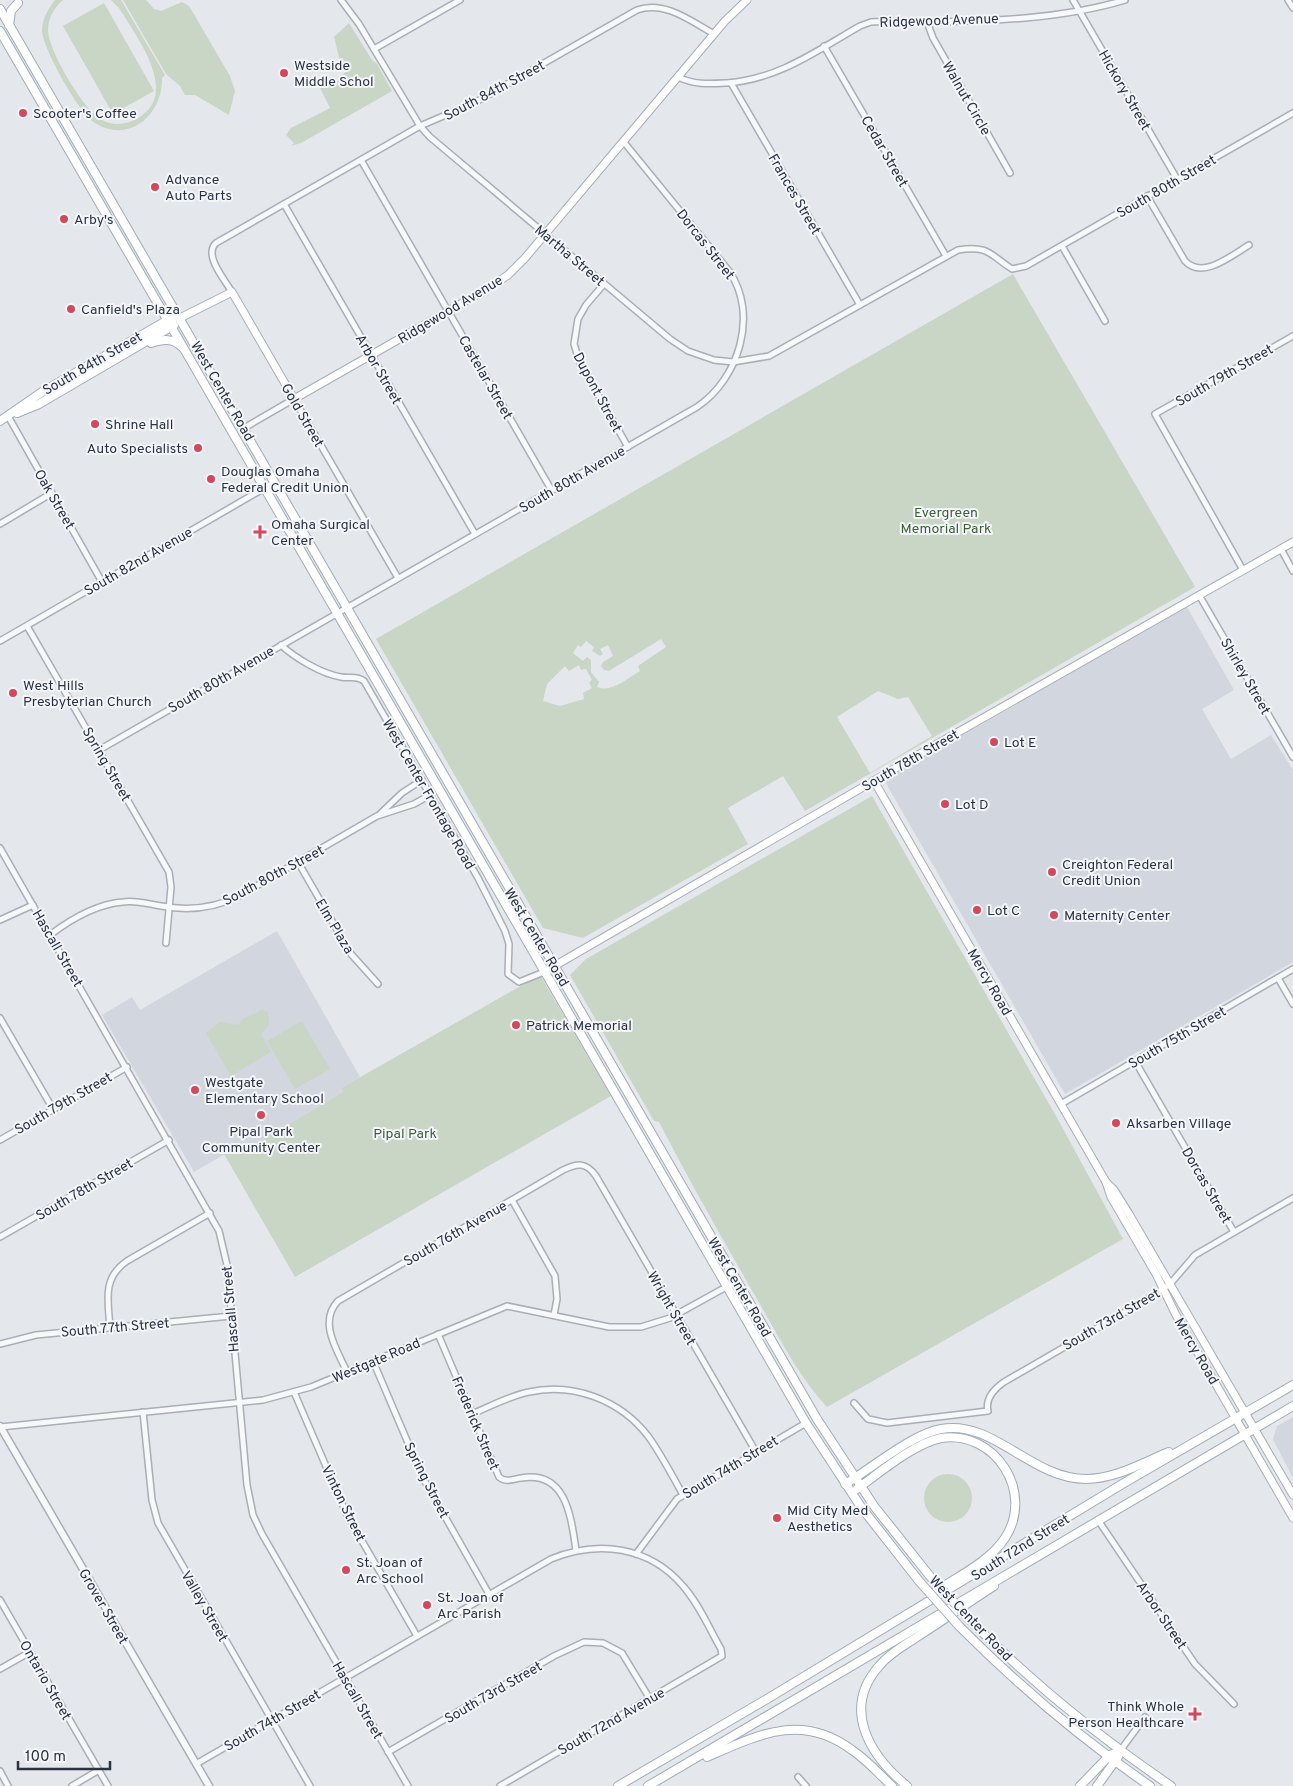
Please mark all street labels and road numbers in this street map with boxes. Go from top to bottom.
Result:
street label: Ridgewood Avenue [879,11,999,32]
street label: Hickory Street [1094,48,1154,134]
street label: South 84th Street [441,58,548,125]
street label: Walnut Circle [938,59,994,139]
street label: Cedar Street [856,113,911,190]
street label: Frances Street [764,151,824,238]
street label: South 80th Street [1114,152,1220,223]
street label: Dorcas Street [672,206,738,284]
street label: Martha Street [531,222,608,290]
street label: Ridgewood Avenue [395,272,506,348]
street label: South 84th Street [40,329,145,400]
street label: Arbor Street [351,332,405,408]
street label: Castelar Street [454,333,516,423]
street label: West Center Road [186,339,257,445]
street label: South 79th Street [1173,341,1277,411]
street label: Dupont Street [568,350,625,436]
street label: Gold Street [277,381,327,451]
street label: South 80th Avenue [517,443,629,518]
street label: Oak Street [30,467,78,533]
street label: South 82nd Avenue [82,524,196,600]
street label: Shirley Street [1216,636,1273,718]
street label: South 80th Avenue [166,643,278,718]
street label: West Center Frontage Road [378,716,478,873]
street label: Spring Street [78,725,134,805]
street label: South 78th Street [859,727,962,796]
street label: South 80th Street [220,842,327,910]
street label: West Center Road [500,885,572,990]
street label: Elm Plaza [311,896,357,958]
street label: Hascall Street [28,907,86,990]
street label: Mercy Road [963,946,1015,1019]
street label: South 75th Street [1126,1003,1230,1073]
street label: South 79th Street [12,1069,116,1139]
street label: Dorcas Street [1177,1145,1234,1227]
street label: South 78th Street [33,1156,136,1225]
street label: South 76th Avenue [401,1198,511,1271]
street label: West Center Road [703,1235,774,1341]
street label: Hascall Street [219,1265,244,1353]
street label: Wright Street [643,1269,699,1349]
street label: South 73rd Street [1060,1285,1164,1355]
street label: South 77th Street [60,1315,170,1342]
street label: Mercy Road [1170,1315,1222,1388]
street label: Westgate Road [330,1335,423,1388]
street label: Frederick Street [447,1374,502,1473]
street label: South 74th Street [680,1433,782,1504]
street label: Spring Street [399,1440,452,1522]
street label: Vinton Street [317,1463,368,1545]
street label: South 72nd Street [968,1511,1073,1585]
street label: Grover Street [74,1566,131,1648]
street label: Valley Street [177,1568,231,1645]
street label: West Center Road [925,1573,1015,1665]
street label: Arbor Street [1132,1579,1190,1653]
street label: Ontario Street [15,1638,74,1724]
street label: South 73rd Street [442,1658,546,1728]
street label: Hascall Street [328,1659,386,1742]
street label: South 72nd Avenue [555,1685,668,1760]
street label: South 74th Street [221,1687,324,1756]

